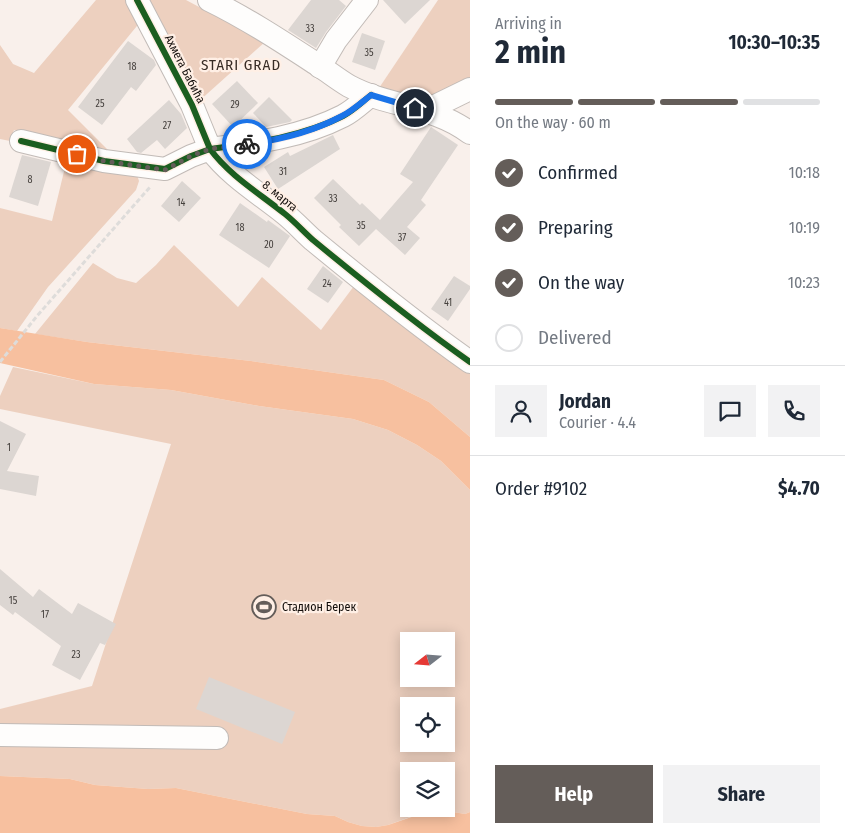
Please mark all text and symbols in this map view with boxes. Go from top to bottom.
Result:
text: Arriving in [495,14,562,33]
house number: 33 [305,23,315,35]
text: 10:30–10:35 [728,31,820,54]
street label: Ахмета Бабића [162,32,208,106]
text: 2 min [495,33,566,71]
house number: 35 [364,47,374,59]
district label: STARI GRAD [201,56,281,74]
house number: 18 [128,61,136,73]
pin [394,87,436,129]
icon: home [401,94,429,122]
house number: 25 [96,98,105,110]
house number: 29 [230,99,240,111]
text: On the way · 60 m [495,113,611,132]
courier [222,119,272,169]
house number: 27 [163,120,171,132]
icon: bike [233,130,261,158]
pin [56,133,98,175]
icon: bag [63,140,91,168]
icon: check [495,159,523,187]
text: Confirmed [538,161,618,184]
text: 10:18 [788,163,820,182]
house number: 31 [279,166,287,178]
house number: 8 [28,174,33,186]
street label: 8. марта [260,178,300,214]
house number: 33 [328,193,338,205]
house number: 14 [177,197,186,209]
icon: check [495,214,523,242]
text: Preparing [538,216,613,239]
text: 10:19 [789,218,820,237]
house number: 35 [356,220,366,232]
house number: 18 [236,222,244,234]
house number: 37 [398,232,406,244]
house number: 20 [264,239,274,251]
icon: check [495,269,523,297]
text: On the way [538,271,624,294]
text: 10:23 [788,273,820,292]
house number: 24 [322,278,332,290]
house number: 41 [444,297,452,309]
text: Delivered [538,326,612,349]
button: person [495,385,547,437]
button: chat [704,385,756,437]
button: phone [768,385,820,437]
text: Jordan [559,390,611,413]
text: Courier · 4.4 [559,413,636,432]
house number: 1 [7,442,11,454]
text: Order #9102 [495,477,587,500]
text: $4.70 [778,477,820,500]
sports icon: Стадион Берек [251,594,277,620]
house number: 15 [9,595,18,607]
place label: Стадион Берек [282,600,356,614]
house number: 17 [41,609,49,621]
north arrow [400,632,455,688]
map controls [400,632,455,817]
house number: 23 [72,649,81,661]
button: locate [400,697,455,752]
button: layers [400,762,455,817]
button: Help [495,765,653,823]
button: Share [663,765,820,823]

